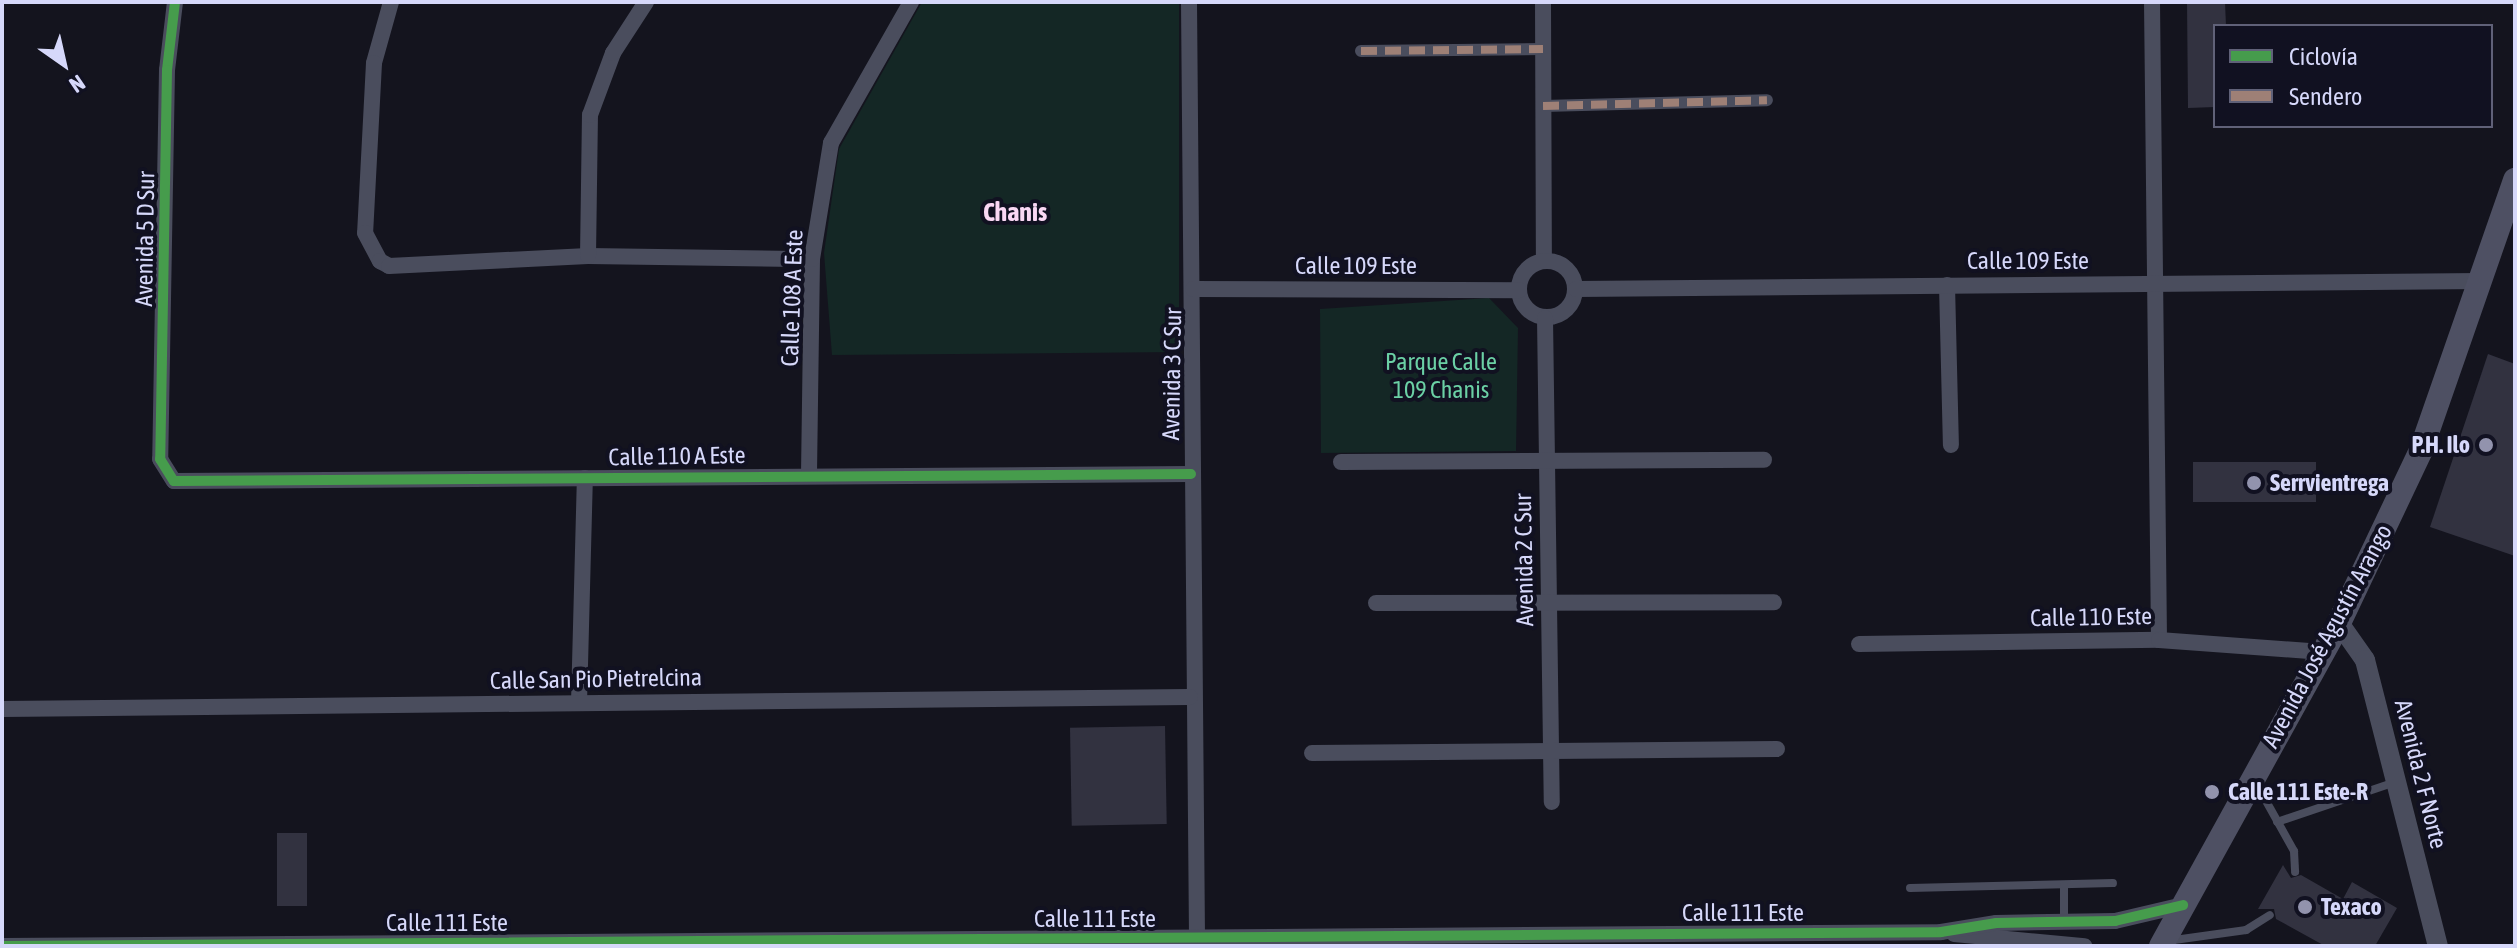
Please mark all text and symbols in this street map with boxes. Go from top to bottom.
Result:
north arrow [24,24,104,104]
legend [2213,24,2493,128]
text: Ciclovía [2289,43,2358,70]
text: N [65,69,90,98]
text: Sendero [2289,83,2362,110]
street label: Avenida 5 D Sur [129,171,161,307]
district label: Chanis [983,197,1047,229]
street label: Calle 108 A Este [775,229,809,367]
street label: Calle 109 Este [1967,247,2089,275]
street label: Calle 109 Este [1295,252,1417,280]
street label: Avenida 3 C Sur [1156,307,1188,441]
park label: Parque Calle 109 Chanis [1385,348,1497,404]
place label: P.H. Ilo [2412,431,2470,459]
marker: P.H. Ilo [2477,436,2495,454]
street label: Calle 110 A Este [608,440,746,472]
place label: Serrvientrega [2270,469,2389,497]
marker: Serrvientrega [2245,474,2263,492]
street label: Avenida 2 C Sur [1508,493,1540,627]
street label: Avenida José Agustín Arango [2256,519,2398,753]
street label: Calle 110 Este [2030,602,2152,632]
street label: Calle San Pio Pietrelcina [490,663,702,695]
street label: Avenida 2 F Norte [2389,696,2453,852]
place label: Calle 111 Este-R [2228,778,2368,806]
marker: Calle 111 Este-R [2203,783,2221,801]
place label: Texaco [2321,893,2382,921]
marker: Texaco [2296,898,2314,916]
street label: Calle 111 Este [1682,899,1804,927]
street label: Calle 111 Este [1034,905,1156,933]
street label: Calle 111 Este [386,909,508,937]

